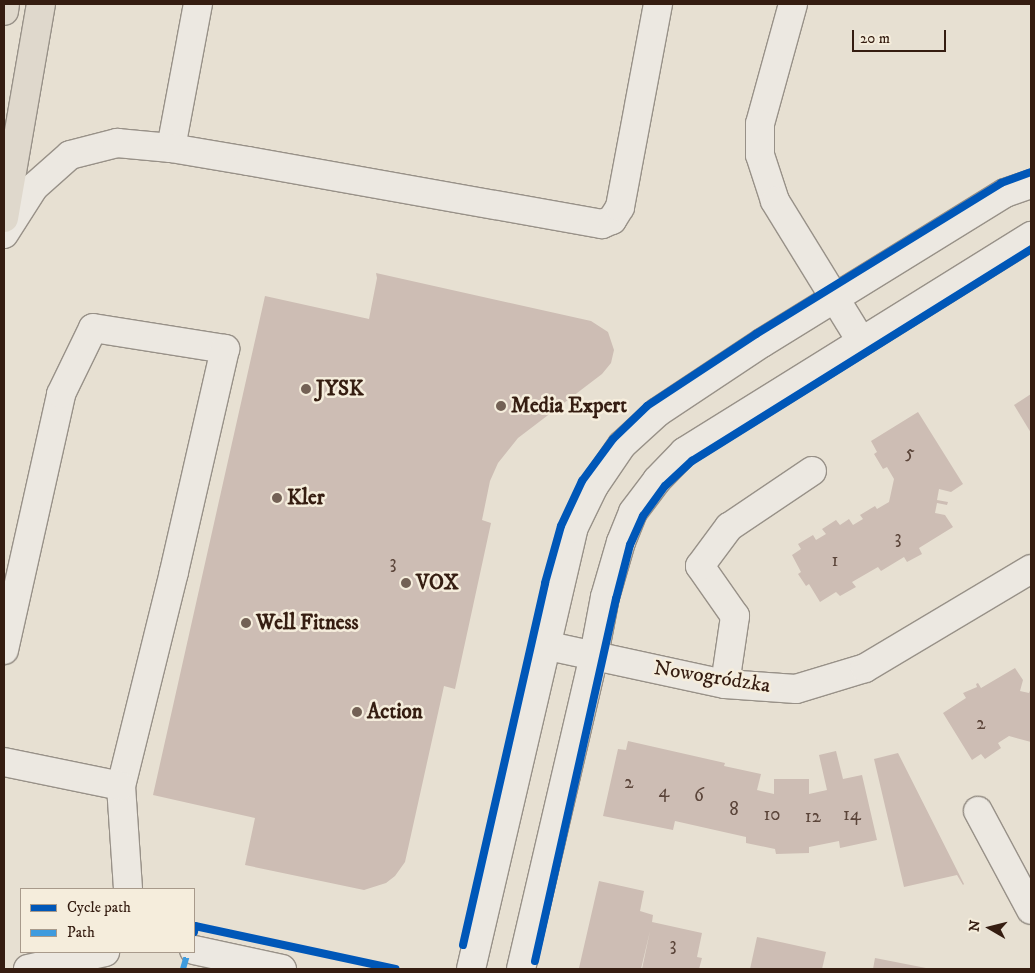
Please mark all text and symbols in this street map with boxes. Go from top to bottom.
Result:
scale bar [855,20,949,52]
text: 20 m [860,29,890,48]
place label: JYSK [316,376,364,402]
marker: JYSK [300,383,312,395]
place label: Media Expert [511,393,627,419]
marker: Media Expert [495,400,507,412]
house number: 5 [905,442,915,464]
place label: Kler [287,485,324,511]
marker: Kler [271,492,283,504]
house number: 3 [894,527,902,549]
house number: 1 [832,550,838,572]
house number: 3 [389,552,397,574]
place label: VOX [416,570,459,596]
marker: VOX [400,577,412,589]
place label: Well Fitness [256,610,359,636]
marker: Well Fitness [240,617,252,629]
street label: Nowogródzka [652,655,772,699]
place label: Action [367,699,423,725]
marker: Action [351,706,363,718]
house number: 2 [976,713,986,735]
house number: 2 [624,772,634,794]
house number: 4 [659,781,669,803]
house number: 6 [694,785,704,807]
house number: 8 [729,799,739,821]
house number: 10 [763,804,781,826]
house number: 14 [843,804,861,826]
house number: 12 [805,806,821,828]
legend [20,888,195,953]
text: Cycle path [67,898,131,917]
north arrow [965,903,1015,953]
text: N [965,919,985,933]
text: Path [67,923,95,942]
house number: 3 [669,934,677,956]

